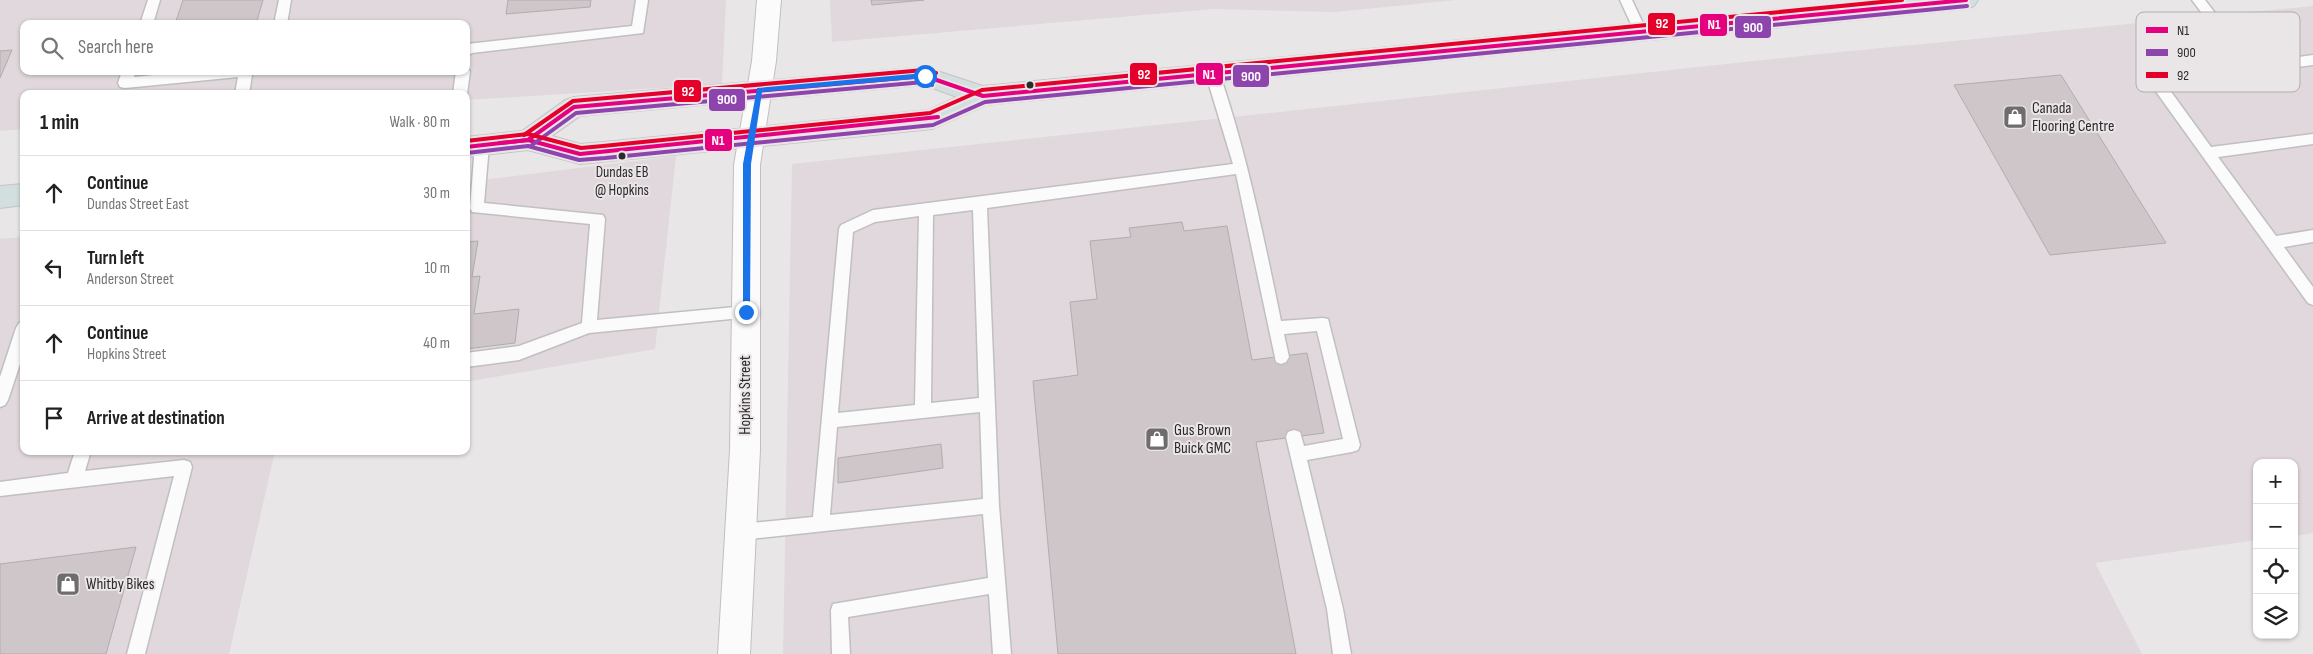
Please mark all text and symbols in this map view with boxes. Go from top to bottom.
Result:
line badge: 92 [1647,12,1676,36]
legend [2136,12,2300,92]
line badge: N1 [1699,13,1728,37]
text: 92 [1656,15,1668,32]
line badge: 900 [1734,15,1772,39]
text: N1 [1708,16,1721,33]
text: 900 [1743,19,1763,36]
search box [20,20,470,75]
text: N1 [2177,22,2189,39]
icon: search [38,34,66,62]
text: Search here [78,36,154,59]
text: 900 [2177,44,2196,61]
line badge: 92 [1129,62,1158,86]
line badge: N1 [1195,62,1224,86]
line badge: 900 [1232,64,1270,88]
route start [914,65,937,88]
text: 92 [1138,66,1150,83]
text: N1 [1203,66,1216,83]
text: 92 [2177,67,2189,84]
text: 900 [1241,68,1261,85]
line badge: 92 [673,79,702,103]
unlabelled marker [1025,80,1035,90]
text: 92 [682,83,694,100]
line badge: 900 [708,88,746,112]
text: 900 [717,91,737,108]
place label: Canada Flooring Centre [2032,99,2114,136]
shop icon: Canada Flooring Centre [2002,104,2028,130]
text: 1 min [40,110,79,135]
text: Walk · 80 m [390,113,450,132]
line badge: N1 [704,128,733,152]
text: N1 [712,132,725,149]
marker: Dundas EB @ Hopkins [617,151,627,161]
place label: Dundas EB @ Hopkins [595,163,649,200]
text: Continue [87,172,148,195]
icon: ahead [40,179,68,207]
text: 30 m [423,184,450,203]
text: Dundas Street East [87,195,189,214]
text: Turn left [87,247,144,270]
icon: left [40,254,68,282]
text: 10 m [424,259,450,278]
text: Anderson Street [87,270,174,289]
route end [735,301,758,324]
text: Continue [87,322,148,345]
icon: ahead [40,329,68,357]
text: 40 m [423,334,450,353]
text: Hopkins Street [87,345,166,364]
street label: Hopkins Street [736,355,755,435]
icon: arrive [40,404,68,432]
text: Arrive at destination [87,407,225,430]
place label: Gus Brown Buick GMC [1174,421,1231,458]
shop icon: Gus Brown Buick GMC [1144,426,1170,452]
map controls [2253,459,2298,639]
button: + [2253,459,2298,504]
button: − [2253,504,2298,549]
button: locate [2253,549,2298,594]
shop icon: Whitby Bikes [55,571,81,597]
place label: Whitby Bikes [86,575,155,594]
button: layers [2253,594,2298,639]

